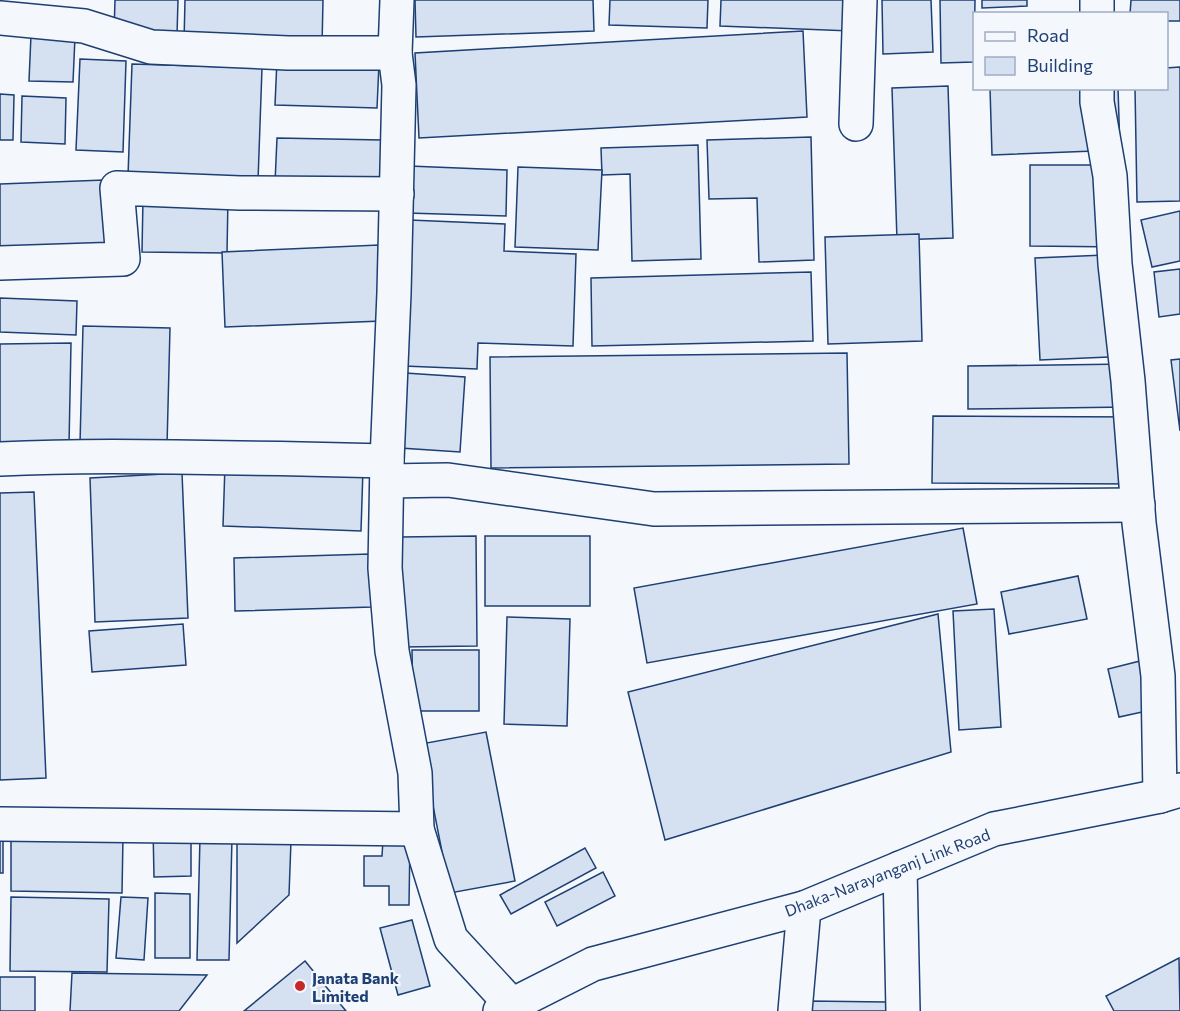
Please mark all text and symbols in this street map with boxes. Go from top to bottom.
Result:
legend [973,12,1168,90]
text: Road [1027,24,1069,46]
text: Building [1027,54,1093,76]
street label: Dhaka-Narayanganj Link Road [782,824,992,920]
place label: Janata Bank Limited [312,968,400,1005]
marker: Janata Bank Limited [293,979,307,993]

